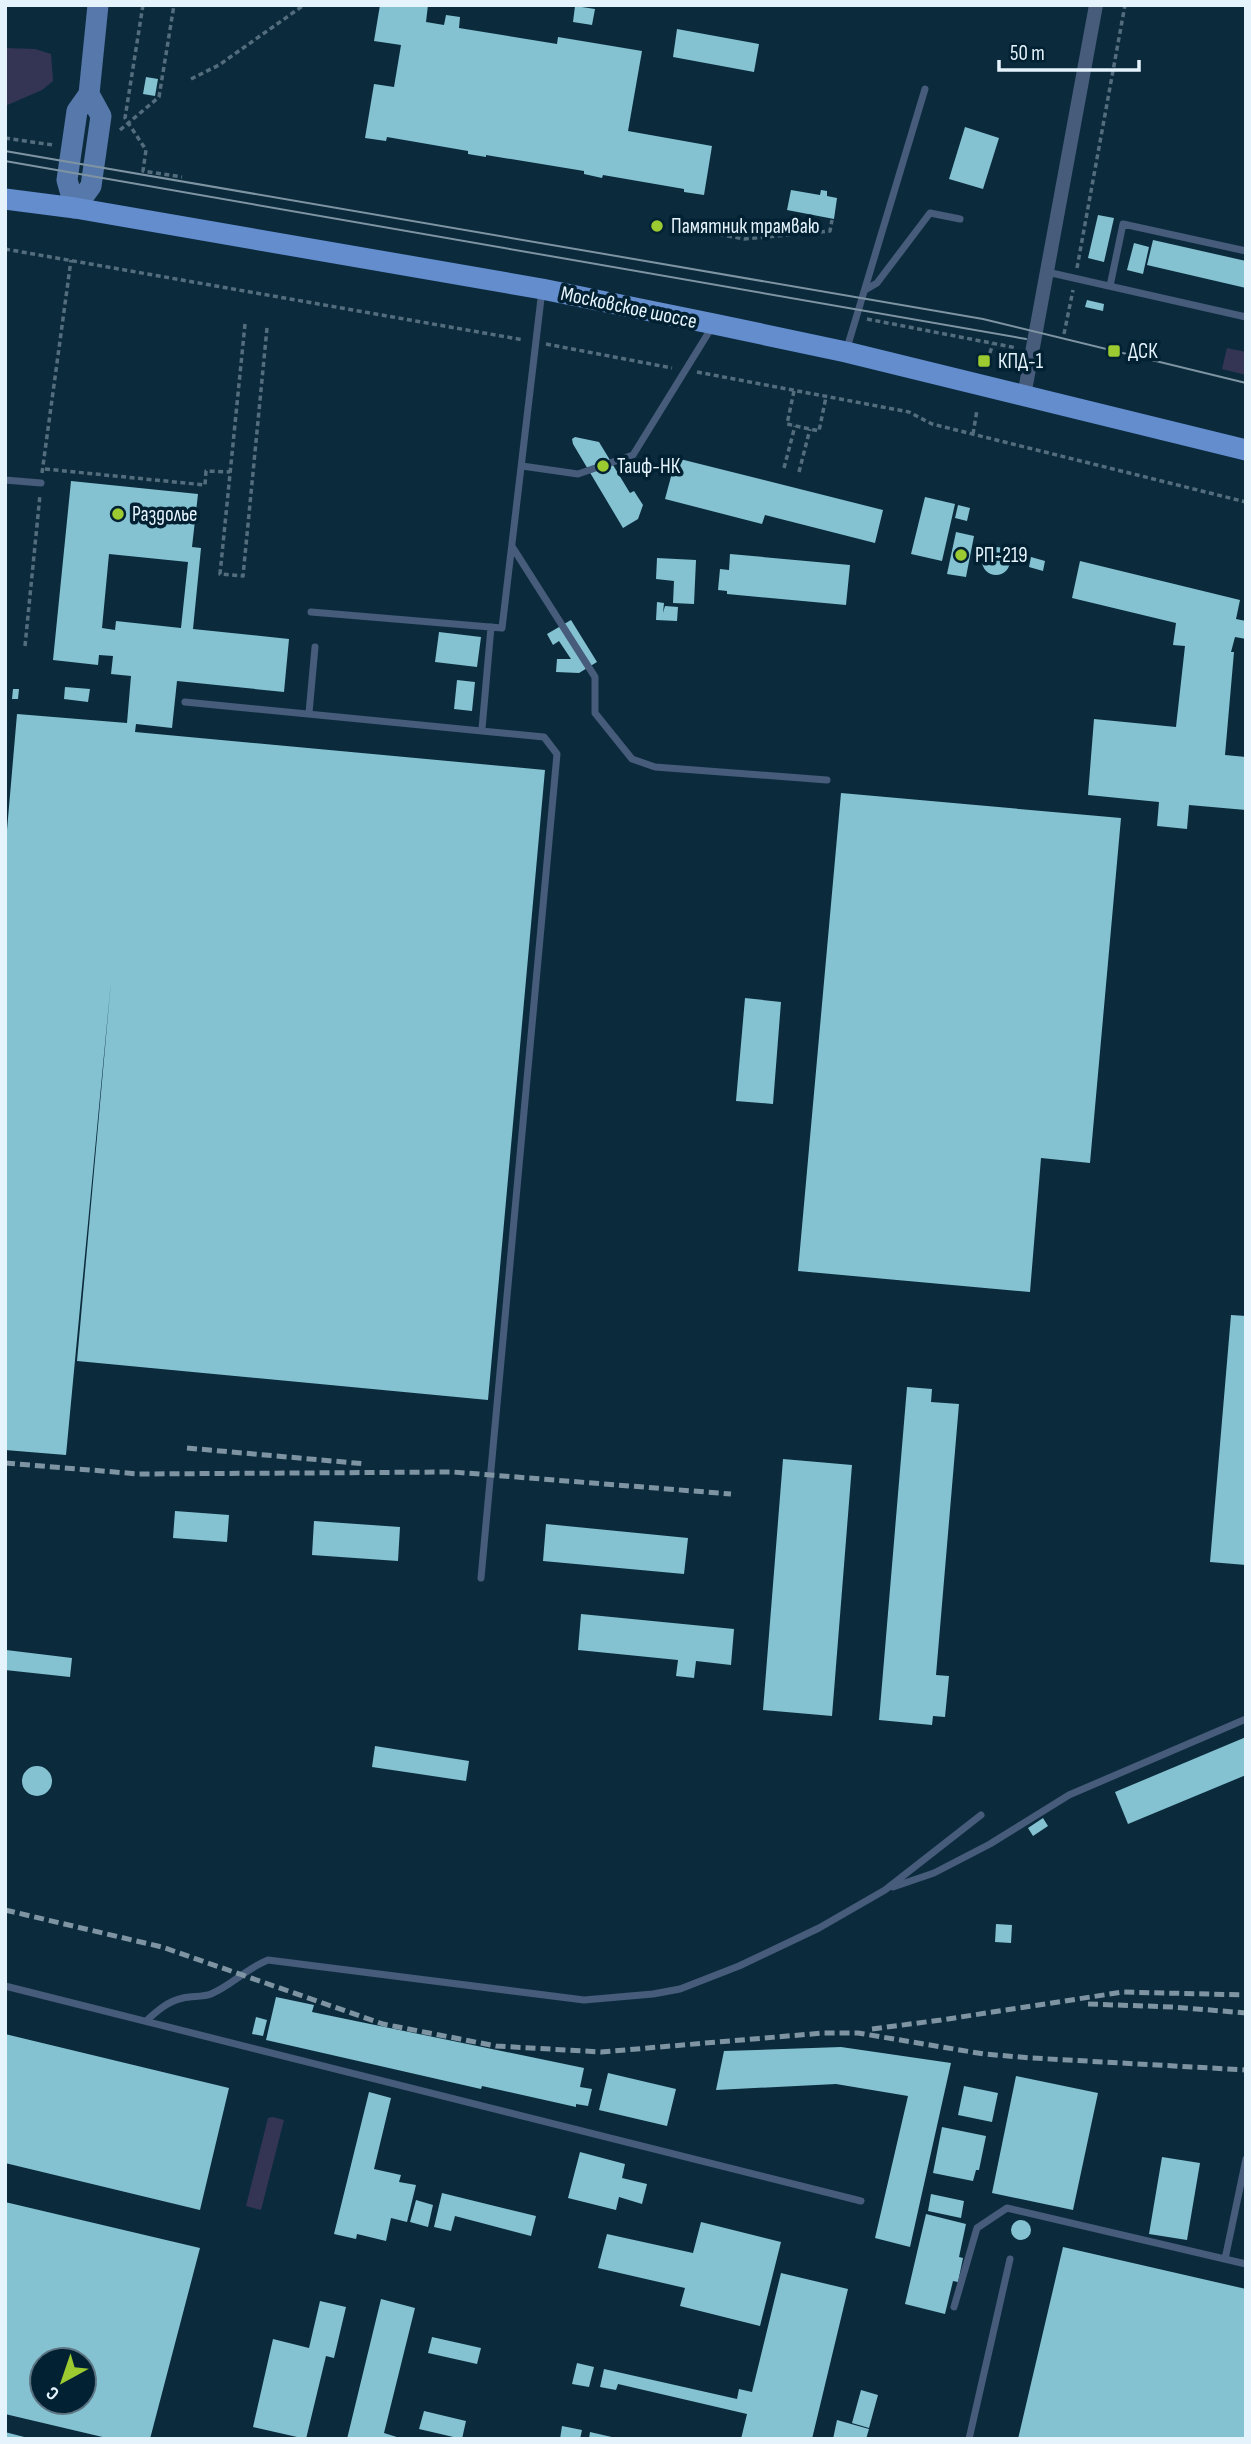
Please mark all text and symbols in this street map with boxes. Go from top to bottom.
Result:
scale bar [999,28,1139,72]
text: 50 m [1010,41,1045,66]
place label: Памятник трамваю [671,214,820,239]
marker: Памятник трамваю [649,218,665,234]
street label: Московское шоссе [559,281,699,334]
place label: ДСК [1128,339,1158,364]
marker: ДСК [1106,343,1122,359]
place label: КПД-1 [998,349,1044,374]
marker: КПД-1 [976,353,992,369]
place label: Таиф-НК [617,454,681,479]
marker: Таиф-НК [595,458,611,474]
place label: Раздолье [132,502,197,527]
marker: Раздолье [110,506,126,522]
place label: РП-219 [975,543,1028,568]
marker: РП-219 [953,547,969,563]
north arrow [28,2346,98,2416]
text: С [42,2381,64,2405]

